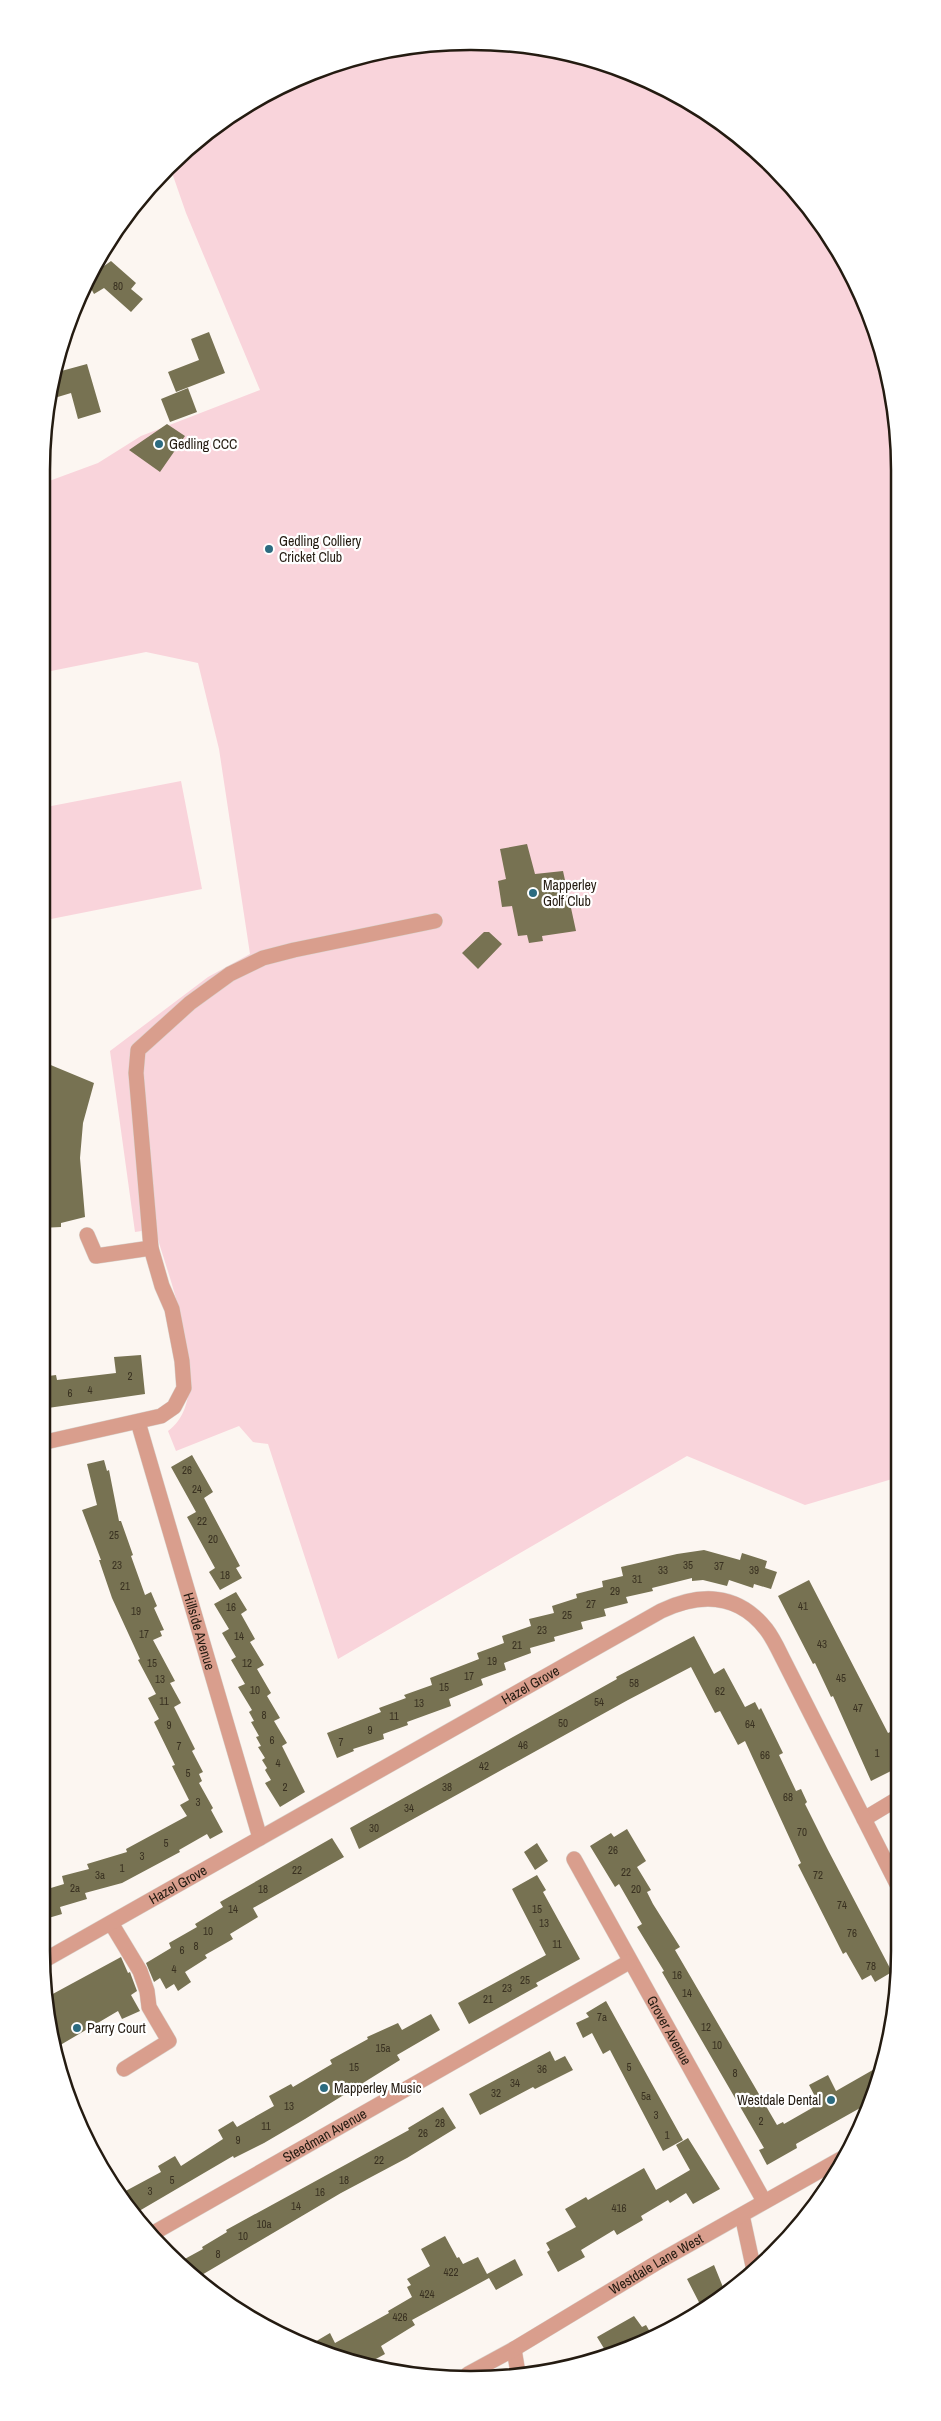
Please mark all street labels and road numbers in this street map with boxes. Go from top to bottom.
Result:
street label: Hillside Avenue [179,1590,219,1672]
street label: Hazel Grove [498,1661,563,1709]
street label: Hazel Grove [146,1861,210,1908]
street label: Grover Avenue [643,1993,696,2068]
street label: Steedman Avenue [279,2104,370,2166]
street label: Westdale Lane West [606,2229,706,2298]

